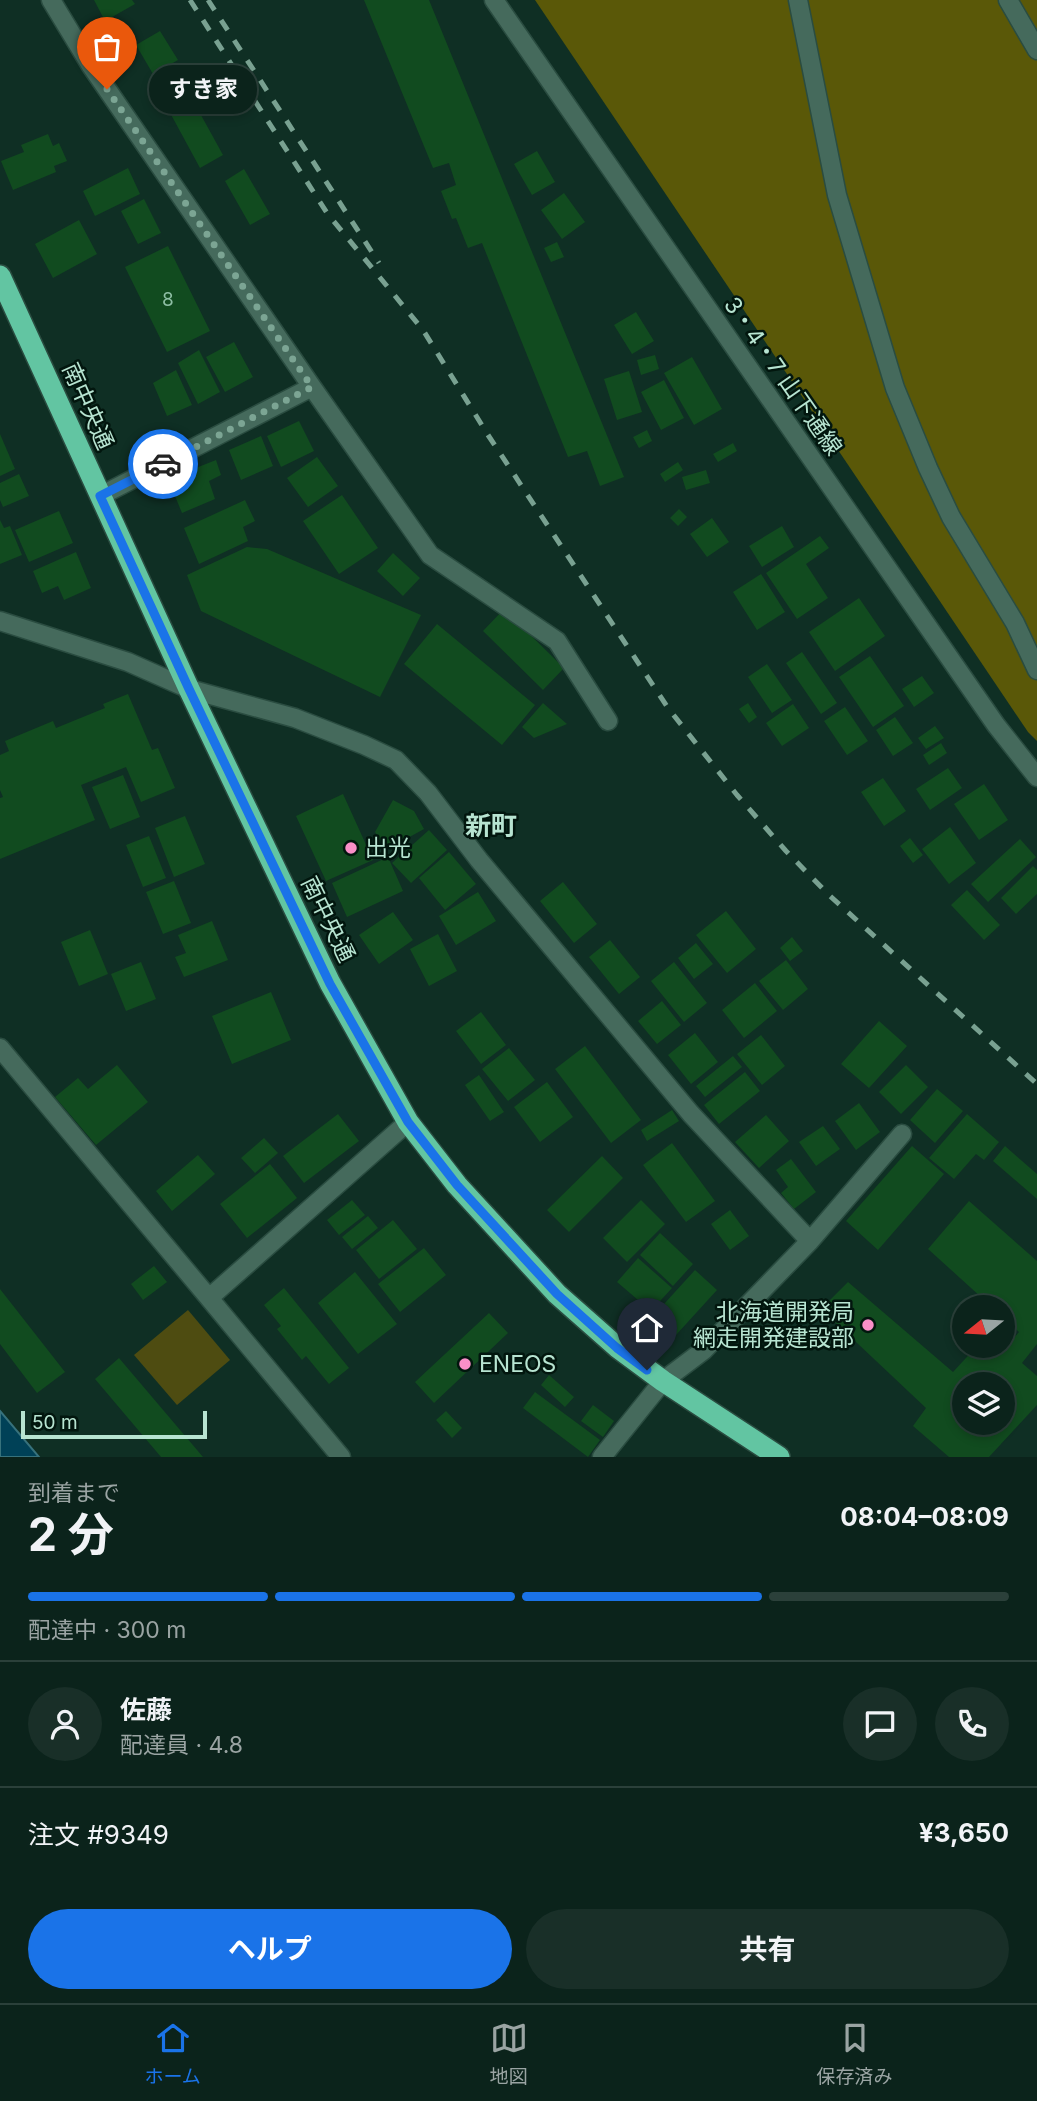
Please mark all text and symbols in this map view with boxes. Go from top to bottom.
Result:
pin [77,17,137,89]
icon: bag [88,28,126,66]
callout: すき家 [149,64,258,114]
text: すき家 [169,75,238,103]
house number: 8 [162,288,174,311]
street label: 3・4・7 山下通線 [718,292,848,460]
street label: 南中央通 [57,358,119,454]
courier [128,429,198,499]
icon: car [144,445,182,483]
district label: 新町 [465,810,517,841]
place label: 出光 [365,834,411,862]
marker: 出光 [343,840,359,856]
street label: 南中央通 [295,872,361,966]
north arrow [952,1295,1015,1358]
map controls [952,1295,1015,1435]
pin [617,1298,677,1370]
place label: 北海道開発局 網走開発建設部 [693,1298,854,1352]
icon: home [628,1309,666,1347]
marker: 北海道開発局 網走開発建設部 [860,1317,876,1333]
place label: ENEOS [479,1350,556,1378]
marker: ENEOS [457,1356,473,1372]
button: layers [952,1372,1015,1435]
scale bar [21,1408,206,1440]
text: 50 m [32,1411,78,1434]
text: 到着まで [28,1479,120,1507]
text: 08:04–08:09 [840,1501,1009,1532]
text: 2 分 [28,1506,114,1562]
text: 配達中 · 300 m [28,1616,186,1644]
button: person [28,1687,102,1761]
button: chat [843,1687,917,1761]
button: phone [935,1687,1009,1761]
text: 佐藤 [120,1694,172,1725]
text: 配達員 · 4.8 [120,1731,243,1759]
text: ¥3,650 [919,1817,1009,1848]
text: 注文 #9349 [28,1819,169,1850]
button: ヘルプ [28,1909,512,1989]
button: 共有 [526,1909,1009,1989]
tab: ホーム [144,2019,201,2088]
tab: 地図 [490,2019,528,2088]
tab: 保存済み [817,2019,893,2088]

